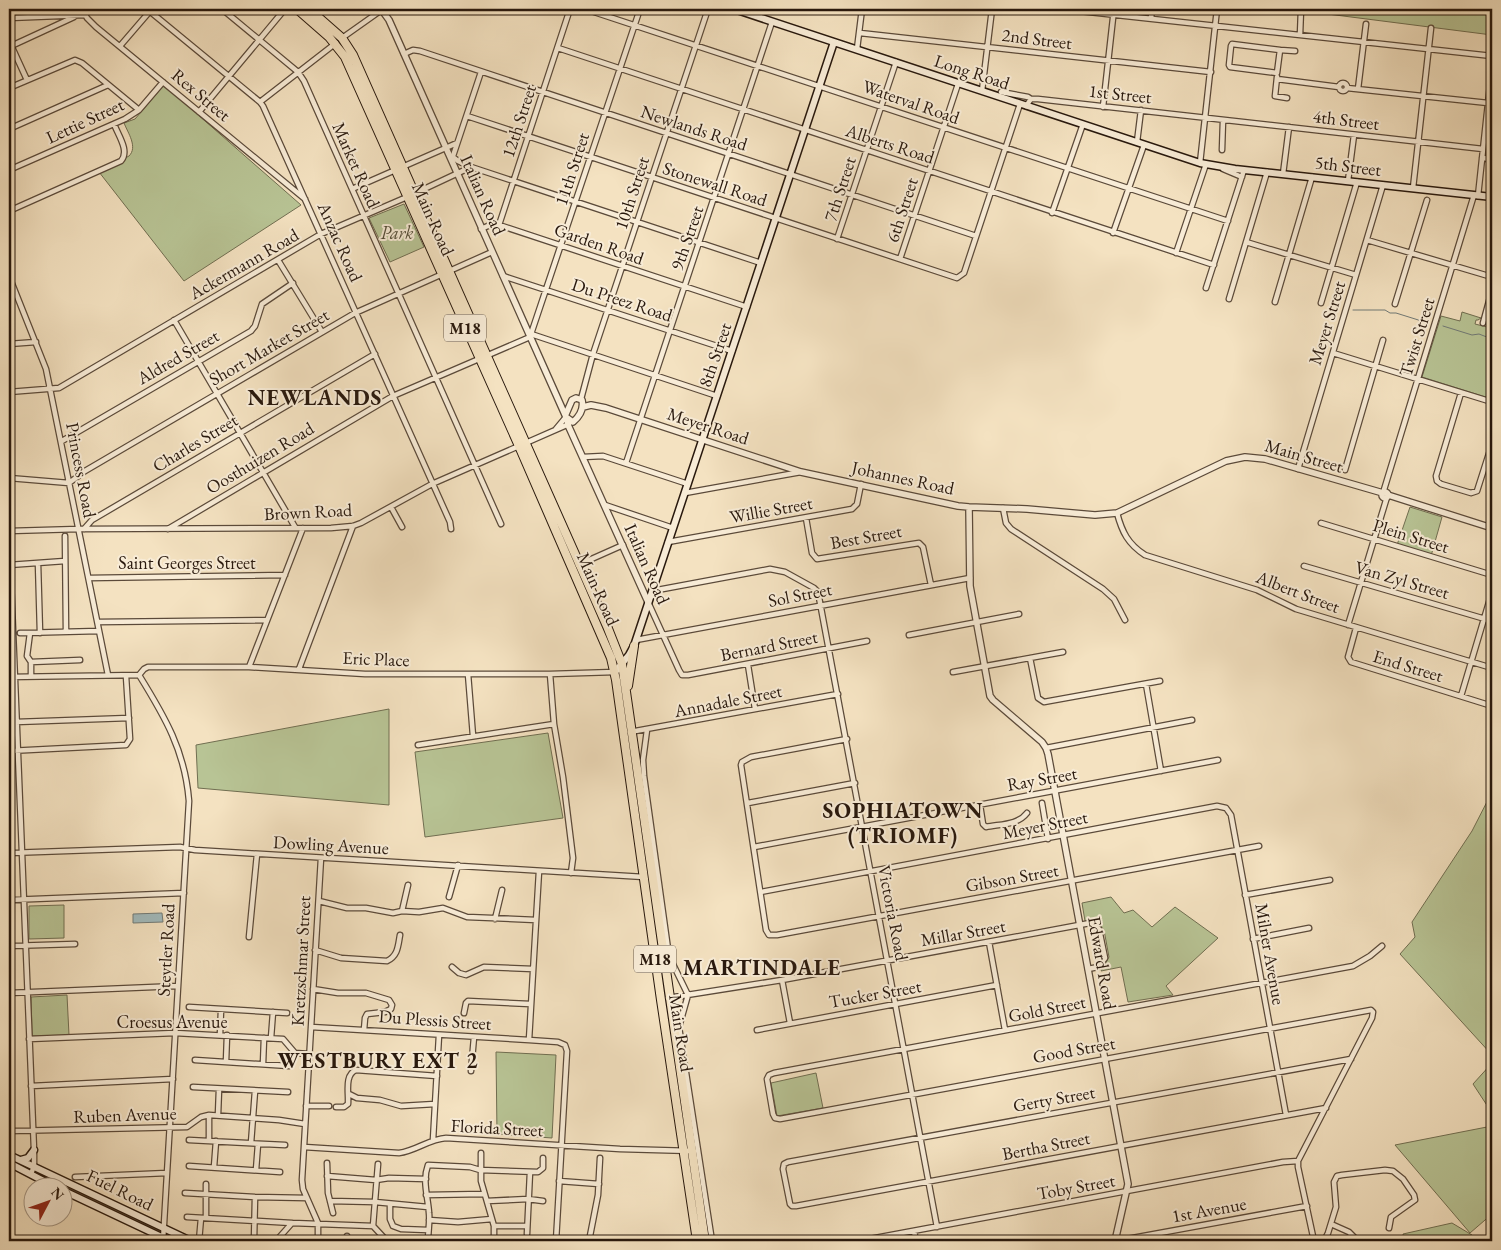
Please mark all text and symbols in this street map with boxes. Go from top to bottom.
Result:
street label: 2nd Street [1001,23,1074,54]
street label: Long Road [931,49,1014,95]
street label: Rex Street [167,63,236,126]
street label: Waterval Road [860,74,963,129]
street label: 1st Street [1087,79,1153,108]
street label: 12th Street [496,81,541,160]
street label: Lettie Street [42,92,128,149]
street label: Newlands Road [638,99,751,156]
street label: 4th Street [1312,104,1381,135]
street label: Market Road [327,118,386,212]
street label: Alberts Road [842,118,938,169]
street label: 11th Street [549,129,594,208]
street label: 5th Street [1314,150,1383,181]
street label: Italian Road [456,151,512,239]
street label: 10th Street [609,153,654,232]
street label: 7th Street [818,153,861,224]
street label: Stonewall Road [660,156,771,212]
street label: 6th Street [880,174,923,245]
street label: Main Road [407,178,460,260]
street label: Anzac Road [312,198,369,286]
street label: 9th Street [665,202,708,273]
street label: Garden Road [551,217,648,270]
park label: Park [381,221,413,244]
street label: Ackermann Road [184,222,303,305]
street label: Du Preez Road [569,272,676,327]
street label: Meyer Street [1303,278,1350,368]
street label: Twist Street [1394,294,1440,379]
street label: Short Market Street [204,303,333,390]
road number: M18 [444,314,486,342]
street label: 8th Street [693,319,736,390]
street label: Aldred Street [132,324,223,390]
district label: NEWLANDS [248,383,382,412]
street label: Meyer Road [664,402,753,450]
street label: Charles Street [148,408,242,477]
street label: Oosthuizen Road [202,416,319,499]
street label: Princess Road [61,420,102,520]
street label: Main Street [1262,433,1346,478]
street label: Johannes Road [848,455,957,500]
street label: Willie Street [728,491,814,528]
street label: Brown Road [263,498,354,525]
street label: Plein Street [1370,513,1452,558]
street label: Best Street [828,519,904,554]
street label: Italian Road [620,520,676,608]
street label: Main Road [572,548,625,630]
street label: Saint Georges Street [118,551,256,574]
street label: Van Zyl Street [1352,555,1452,604]
street label: Albert Street [1252,565,1344,618]
street label: Sol Street [766,577,834,612]
street label: Bernard Street [718,625,820,666]
street label: End Street [1370,644,1446,687]
street label: Eric Place [342,646,410,671]
street label: Annadale Street [671,679,784,722]
street label: Ray Street [1005,761,1079,796]
district label: SOPHIATOWN (TRIOMF) [822,796,984,850]
street label: Meyer Street [1000,805,1090,844]
street label: Dowling Avenue [273,830,389,859]
street label: Gibson Street [964,858,1061,897]
street label: Victoria Road [873,863,914,964]
street label: Kretzschmar Street [286,895,315,1027]
street label: Milner Avenue [1250,901,1291,1007]
street label: Steytler Road [152,902,179,997]
street label: Millar Street [919,914,1007,951]
street label: Edward Road [1083,914,1122,1012]
road number: M18 [634,946,676,972]
district label: MARTINDALE [683,953,841,982]
street label: Tucker Street [827,974,923,1013]
street label: Gold Street [1006,990,1088,1027]
street label: Main Road [664,992,699,1074]
street label: Du Plessis Street [378,1004,493,1035]
street label: Croesus Avenue [116,1010,228,1033]
street label: Good Street [1031,1031,1117,1068]
district label: WESTBURY EXT 2 [277,1046,479,1075]
street label: Gerty Street [1011,1080,1097,1117]
street label: Ruben Avenue [73,1101,177,1128]
street label: Florida Street [450,1114,544,1141]
street label: Bertha Street [1000,1126,1092,1165]
street label: Fuel Road [83,1164,158,1216]
street label: Toby Street [1035,1168,1117,1205]
north arrow [22,1178,72,1228]
text: N [47,1183,69,1204]
street label: 1st Avenue [1170,1192,1248,1227]

